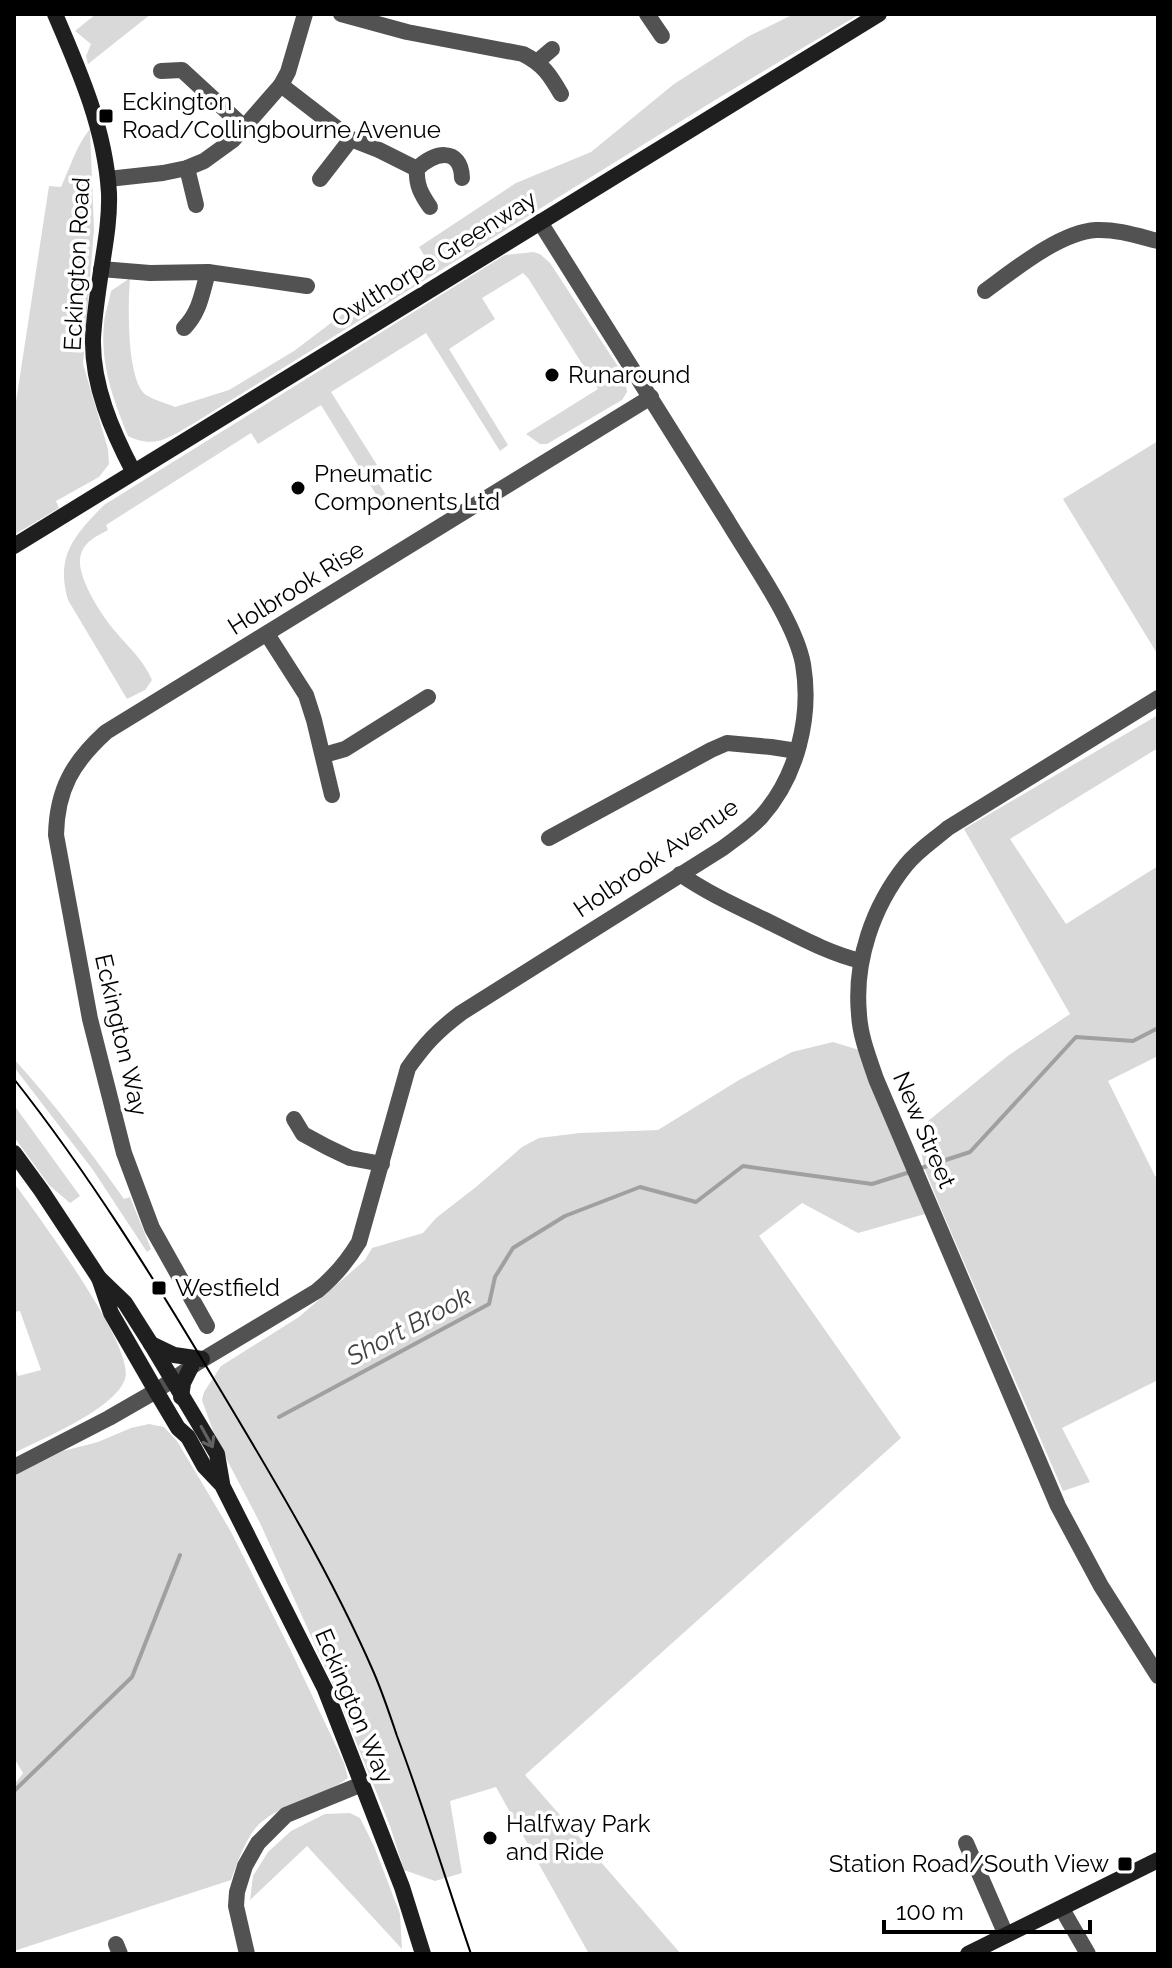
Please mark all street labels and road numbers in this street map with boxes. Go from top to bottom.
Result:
street label: Eckington Road [57,176,96,352]
street label: Owlthorpe Greenway [326,184,541,333]
street label: Holbrook Rise [222,534,369,641]
street label: Holbrook Avenue [568,792,743,923]
street label: Eckington Way [89,951,154,1119]
street label: New Street [887,1067,962,1192]
street label: Eckington Way [309,1624,400,1787]

